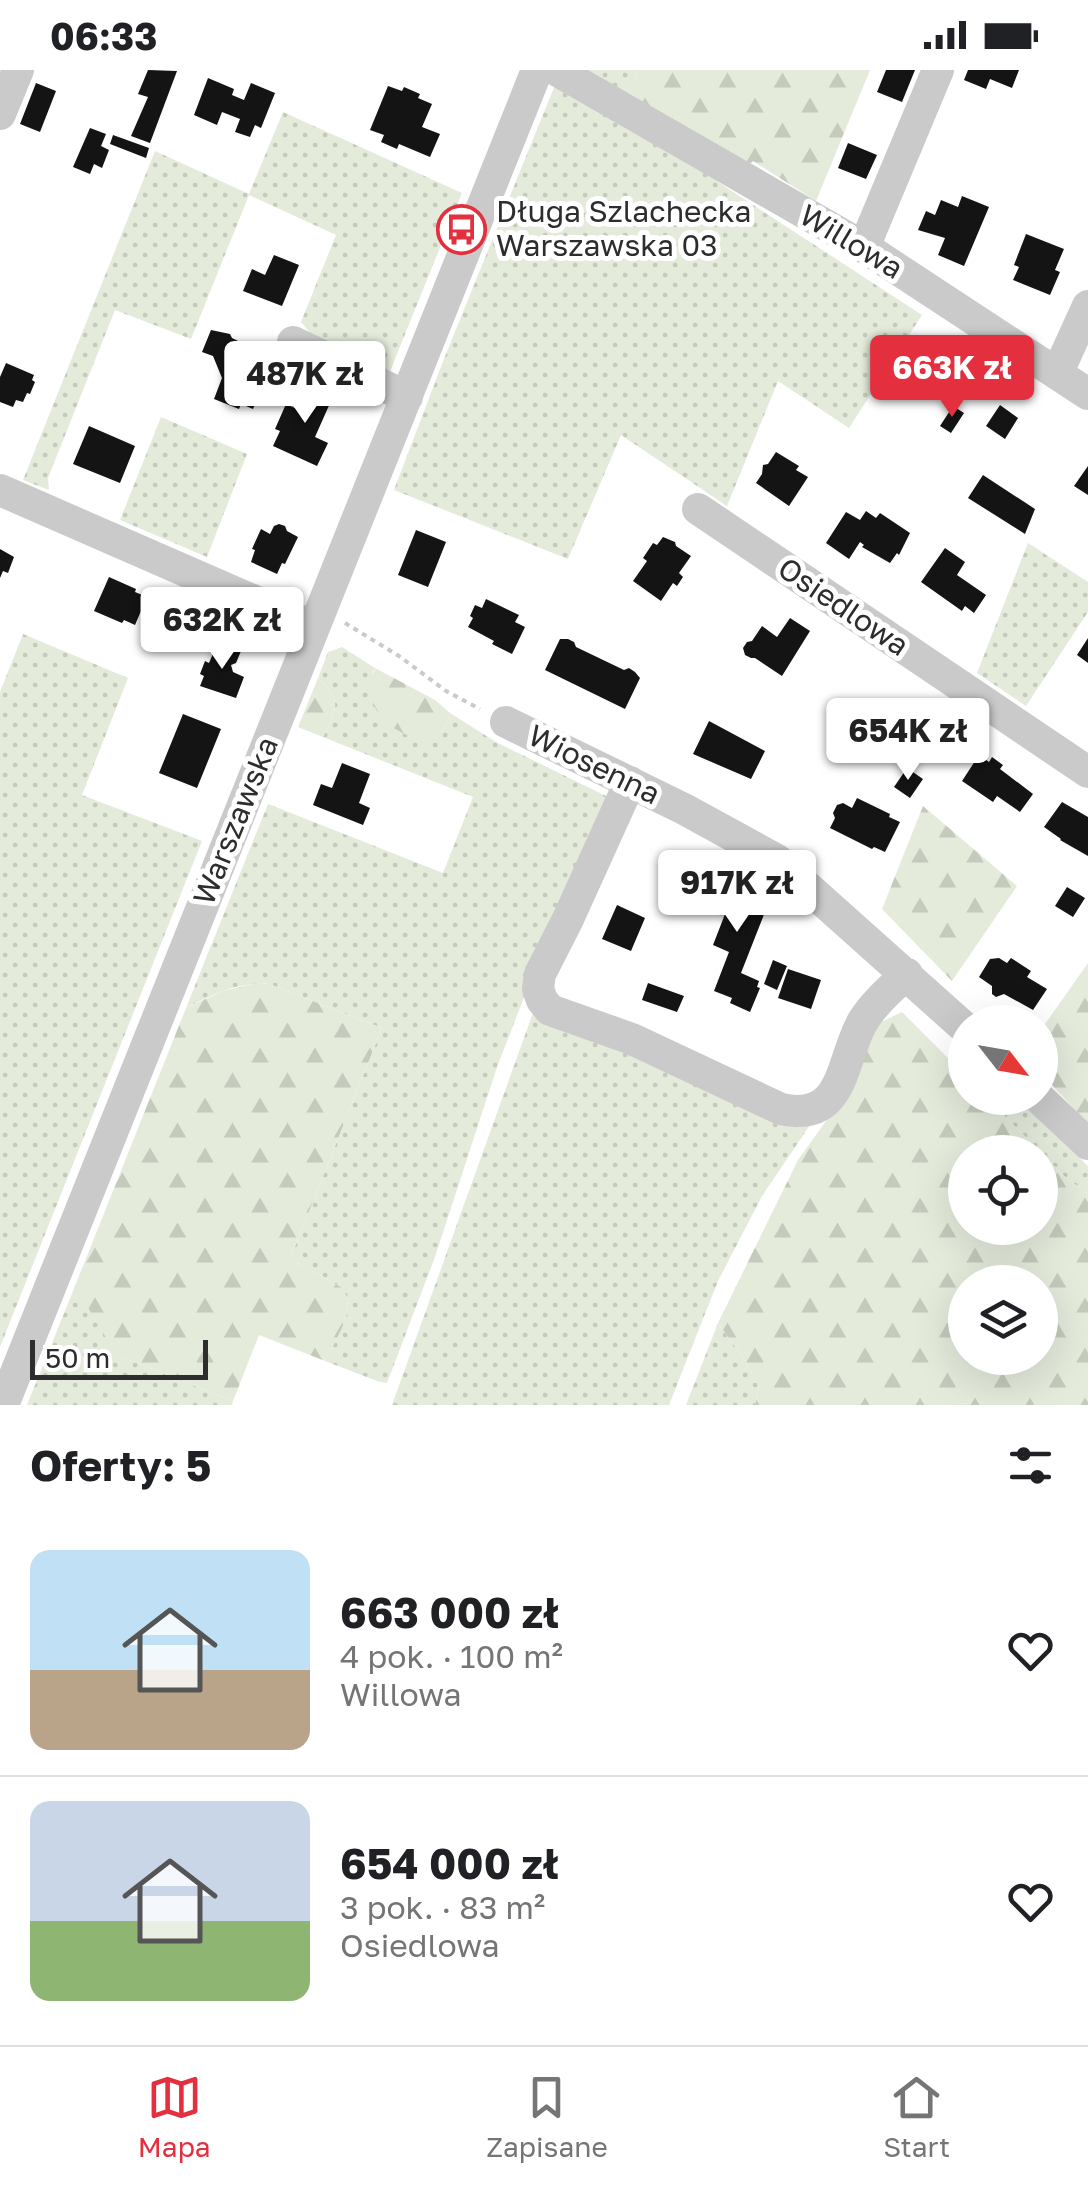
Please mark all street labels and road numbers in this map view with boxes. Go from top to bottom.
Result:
street label: Willowa [793,196,910,286]
street label: Osiedlowa [771,549,916,663]
street label: Wiosenna [523,717,666,811]
street label: Warszawska [185,731,285,910]

